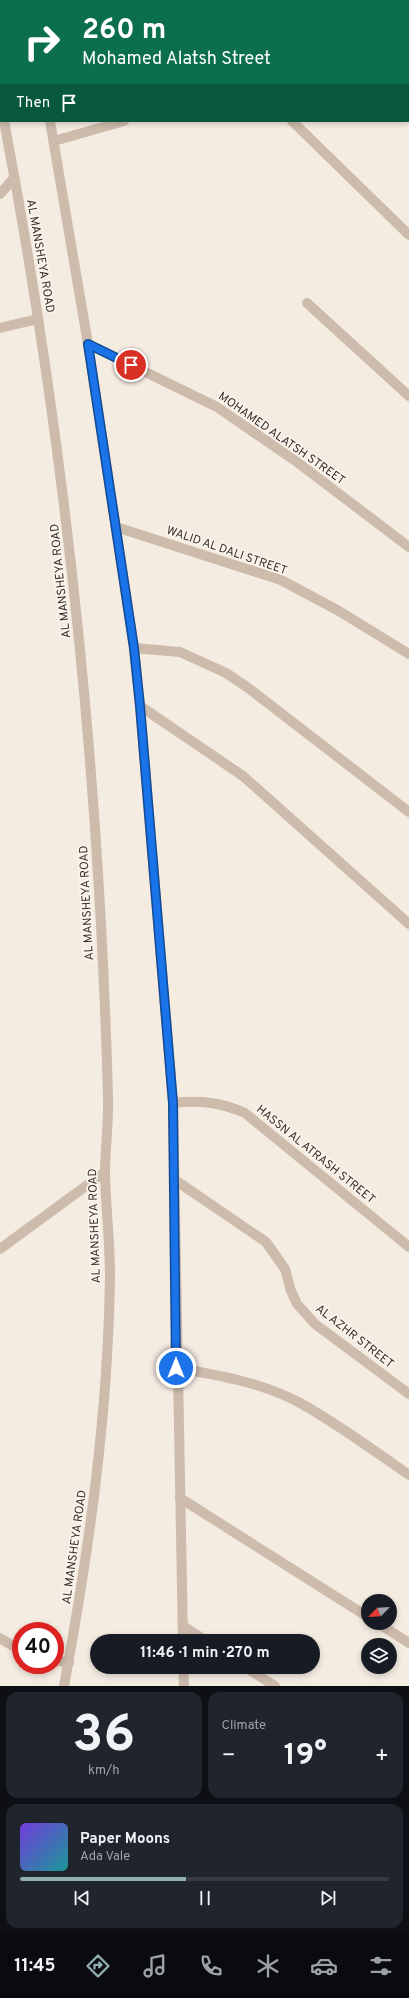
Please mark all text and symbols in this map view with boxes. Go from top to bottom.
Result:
text: 260 m [82,13,166,49]
icon: right [16,16,68,68]
text: Mohamed Alatsh Street [82,48,271,71]
icon: arrive [58,92,80,114]
text: Then [16,94,50,113]
street label: AL MANSHEYA ROAD [22,198,58,314]
pin [114,348,148,382]
icon: arrive [120,354,142,376]
street label: MOHAMED ALATSH STREET [215,389,348,489]
street label: AL MANSHEYA ROAD [47,523,75,639]
street label: WALID AL DALI STREET [164,523,289,579]
street label: AL MANSHEYA ROAD [76,845,98,961]
street label: HASSN AL ATRASH STREET [252,1102,378,1208]
street label: AL MANSHEYA ROAD [85,1168,105,1284]
street label: AL AZHR STREET [312,1301,397,1372]
position arrow [155,1347,197,1389]
street label: AL MANSHEYA ROAD [59,1489,91,1605]
north arrow [361,1594,397,1630]
map controls [361,1594,397,1674]
speed limit sign: 40 [12,1622,64,1674]
button: layers [361,1638,397,1674]
text: 11:46 · 1 min · 270 m [140,1644,270,1663]
text: 36 [72,1704,135,1770]
text: Climate [222,1718,266,1734]
text: 19° [284,1738,327,1775]
text: − [222,1743,236,1770]
text: + [375,1743,389,1770]
text: km/h [88,1763,120,1779]
text: Paper Moons [80,1830,170,1849]
text: Ada Vale [80,1849,130,1865]
icon: previous [71,1887,93,1909]
icon: pause [194,1887,216,1909]
icon: next [317,1887,339,1909]
icon: directions [84,1952,112,1980]
icon: music [141,1952,169,1980]
icon: phone [197,1952,225,1980]
icon: climate [254,1952,282,1980]
icon: car [310,1952,338,1980]
icon: filters [367,1952,395,1980]
text: 11:45 [14,1955,56,1978]

